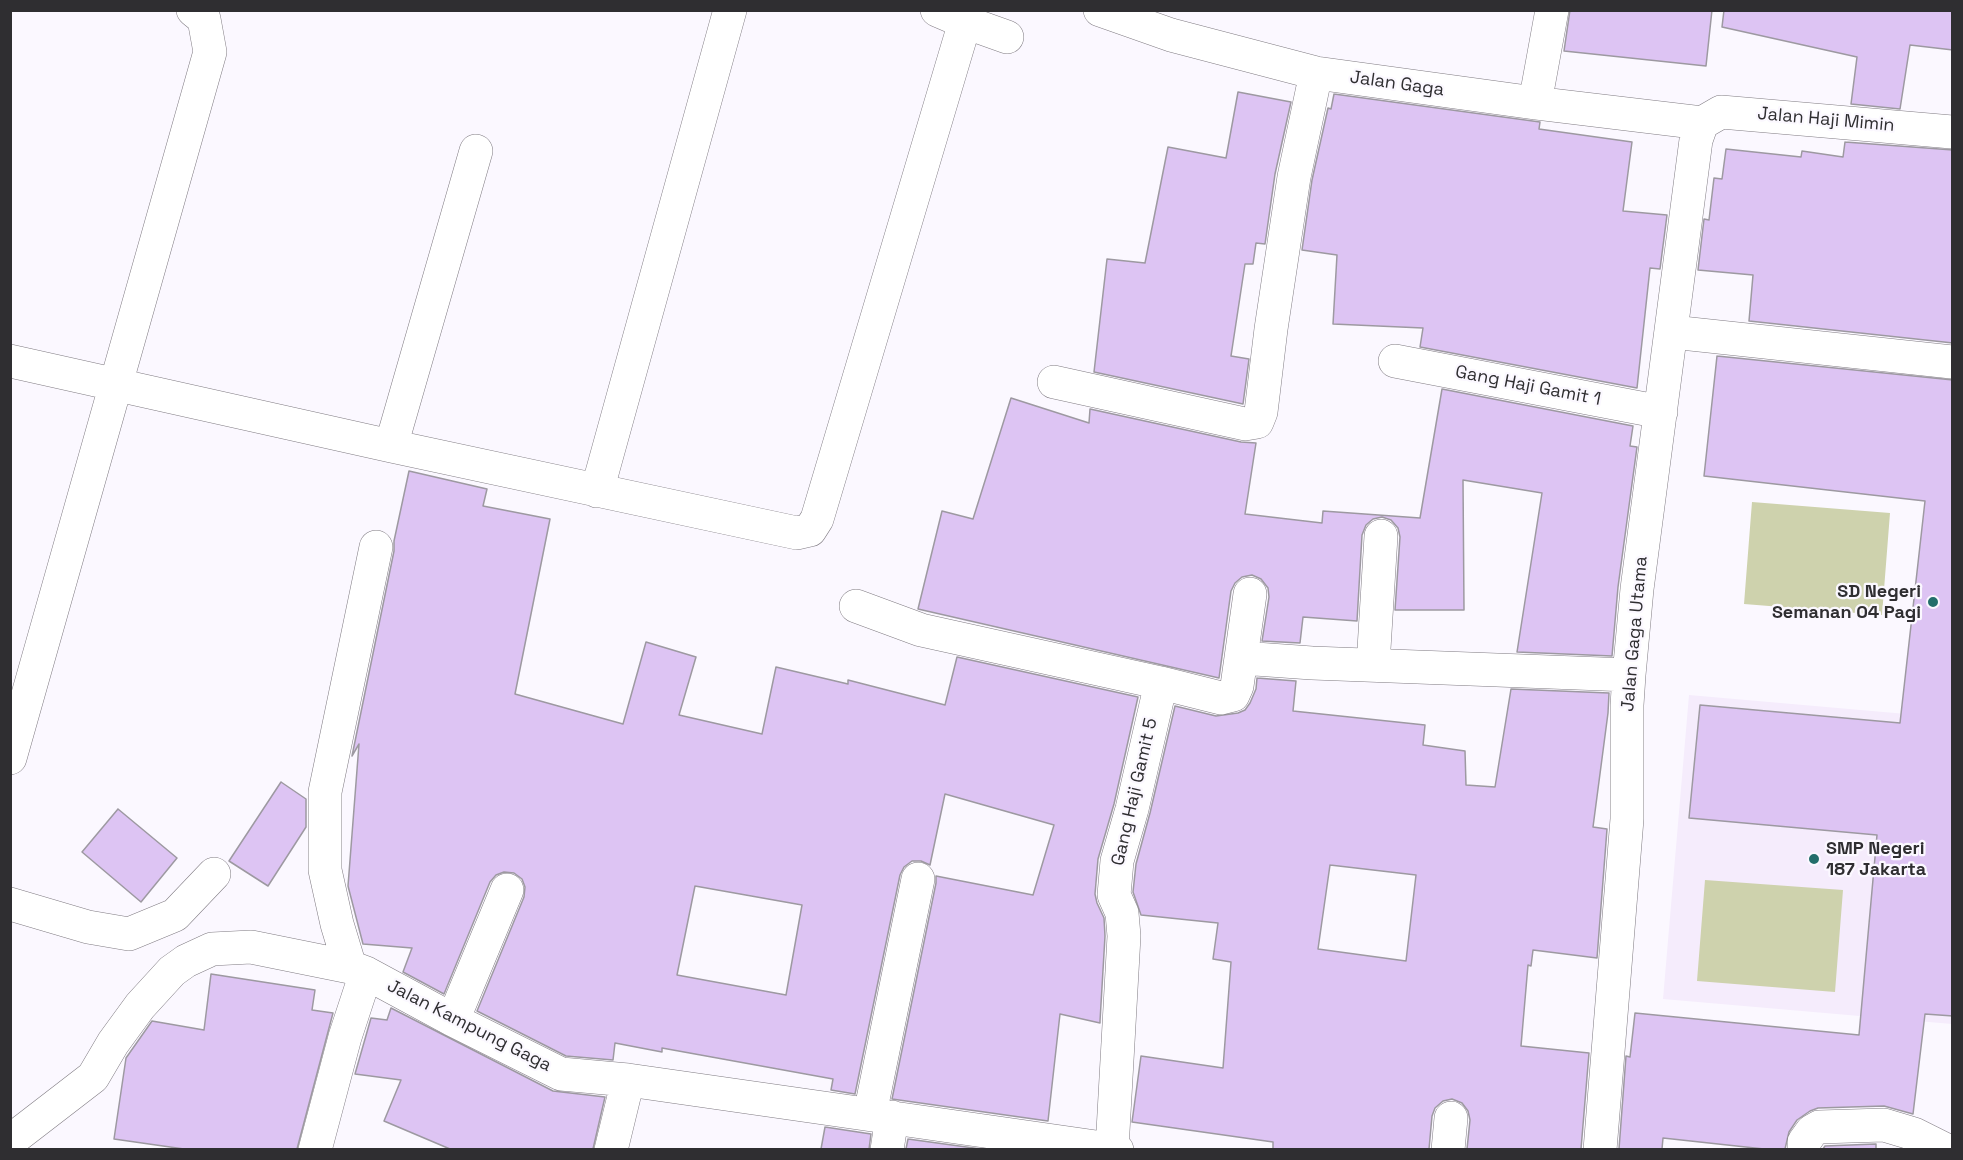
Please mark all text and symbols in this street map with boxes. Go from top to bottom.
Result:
street label: Jalan Gaga [1349,67,1445,101]
street label: Jalan Haji Mimin [1757,103,1895,137]
street label: Gang Haji Gamit 1 [1453,361,1603,411]
street label: Jalan Gaga Utama [1617,555,1653,713]
place label: SD Negeri Semanan 04 Pagi [1772,581,1921,624]
marker: SD Negeri Semanan 04 Pagi [1926,595,1940,609]
street label: Gang Haji Gamit 5 [1108,716,1162,868]
place label: SMP Negeri 187 Jakarta [1826,838,1926,880]
marker: SMP Negeri 187 Jakarta [1807,852,1821,866]
street label: Jalan Kampung Gaga [383,975,555,1077]

